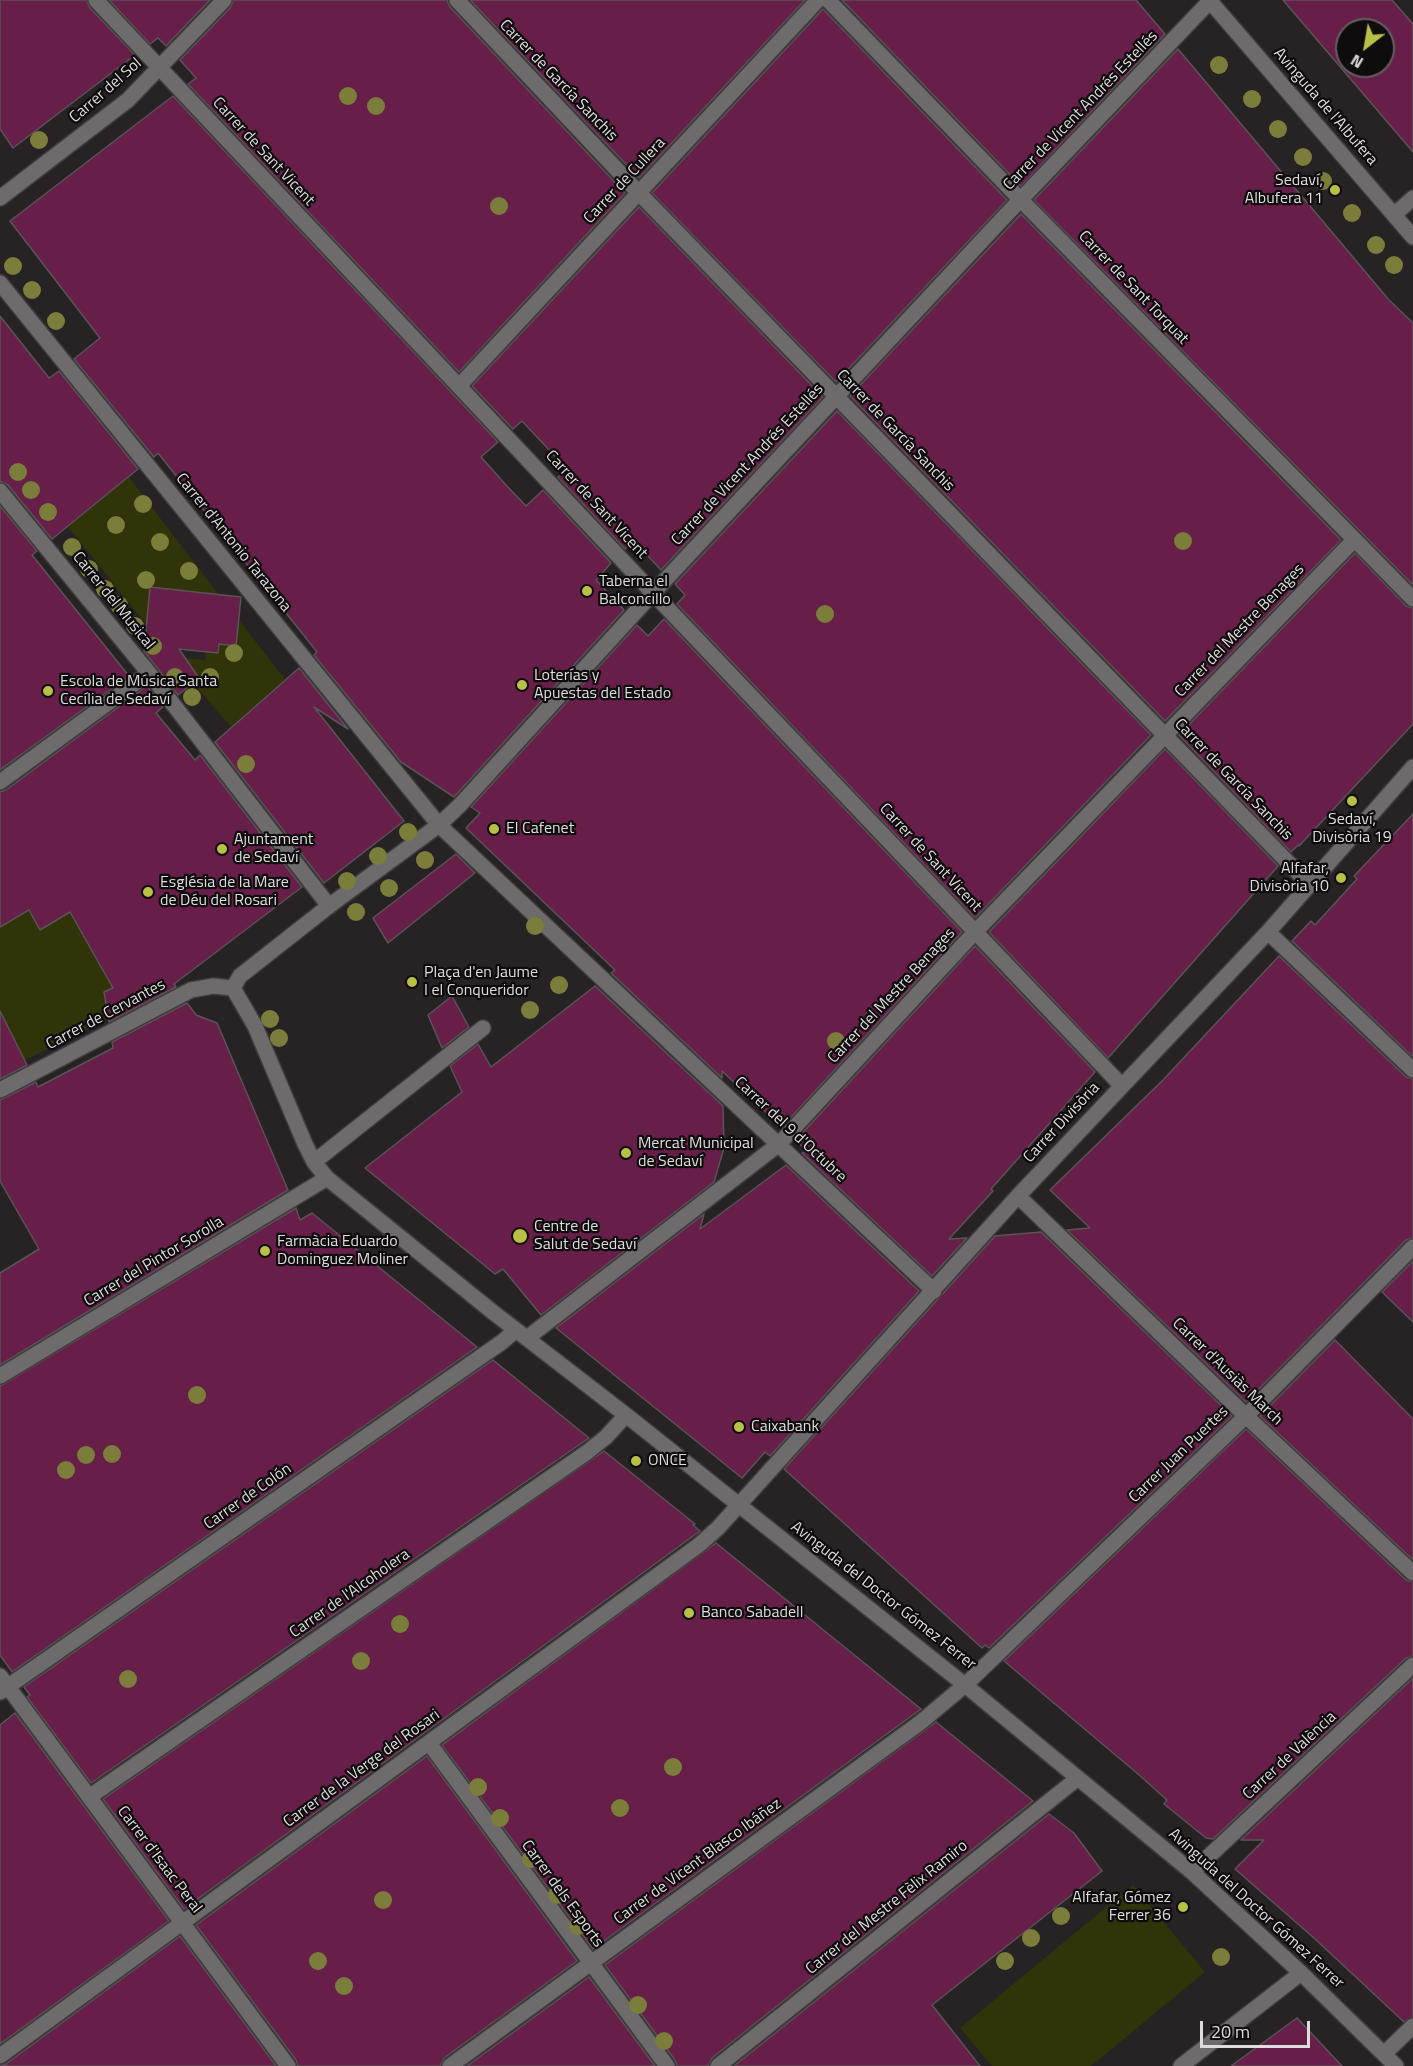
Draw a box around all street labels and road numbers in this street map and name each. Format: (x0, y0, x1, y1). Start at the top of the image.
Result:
street label: Carrer de García Sanchis (495, 16, 621, 146)
street label: Carrer de Vicent Andrés Estellés (1000, 27, 1162, 195)
street label: Avinguda de l'Albufera (1269, 44, 1381, 170)
street label: Carrer del Sol (66, 54, 146, 128)
street label: Carrer de Sant Vicent (208, 94, 318, 210)
street label: Carrer de Cullera (580, 134, 670, 228)
street label: Carrer de Sant Torquat (1074, 227, 1192, 349)
street label: Carrer de García Sanchis (832, 366, 958, 496)
street label: Carrer de Vicent Andrés Estellés (668, 380, 828, 550)
street label: Carrer de Sant Vicent (541, 447, 651, 563)
street label: Carrer d'Antonio Tarazona (171, 470, 295, 616)
street label: Carrer del Musical (68, 548, 158, 654)
street label: Carrer del Mestre Benages (1171, 560, 1309, 702)
street label: Carrer de García Sanchis (1170, 715, 1296, 845)
street label: Carrer de Sant Vicent (875, 800, 985, 916)
street label: Carrer del Mestre Benages (824, 924, 960, 1068)
street label: Carrer de Cervantes (43, 975, 169, 1055)
street label: Carrer del 9 d'Octubre (730, 1073, 850, 1187)
street label: Carrer Divisòria (1020, 1079, 1104, 1167)
street label: Carrer del Pintor Sorolla (81, 1213, 227, 1311)
street label: Carrer d'Ausiàs March (1168, 1314, 1286, 1430)
street label: Carrer Juan Puertes (1125, 1403, 1233, 1507)
street label: Carrer de Colón (200, 1460, 296, 1534)
street label: Avinguda del Doctor Gómez Ferrer (787, 1518, 979, 1674)
street label: Carrer de l'Alcoholera (286, 1545, 414, 1643)
street label: Carrer de la Verge del Rosari (280, 1706, 444, 1832)
street label: Carrer de València (1239, 1708, 1341, 1804)
street label: Carrer de Vicent Blasco Ibáñez (610, 1795, 786, 1929)
street label: Carrer d'Isaac Peral (112, 1803, 206, 1917)
street label: Avinguda del Doctor Gómez Ferrer (1164, 1825, 1348, 1993)
street label: Carrer dels Esports (517, 1837, 607, 1951)
street label: Carrer del Mestre Fèlix Ramiro (802, 1837, 972, 1979)

